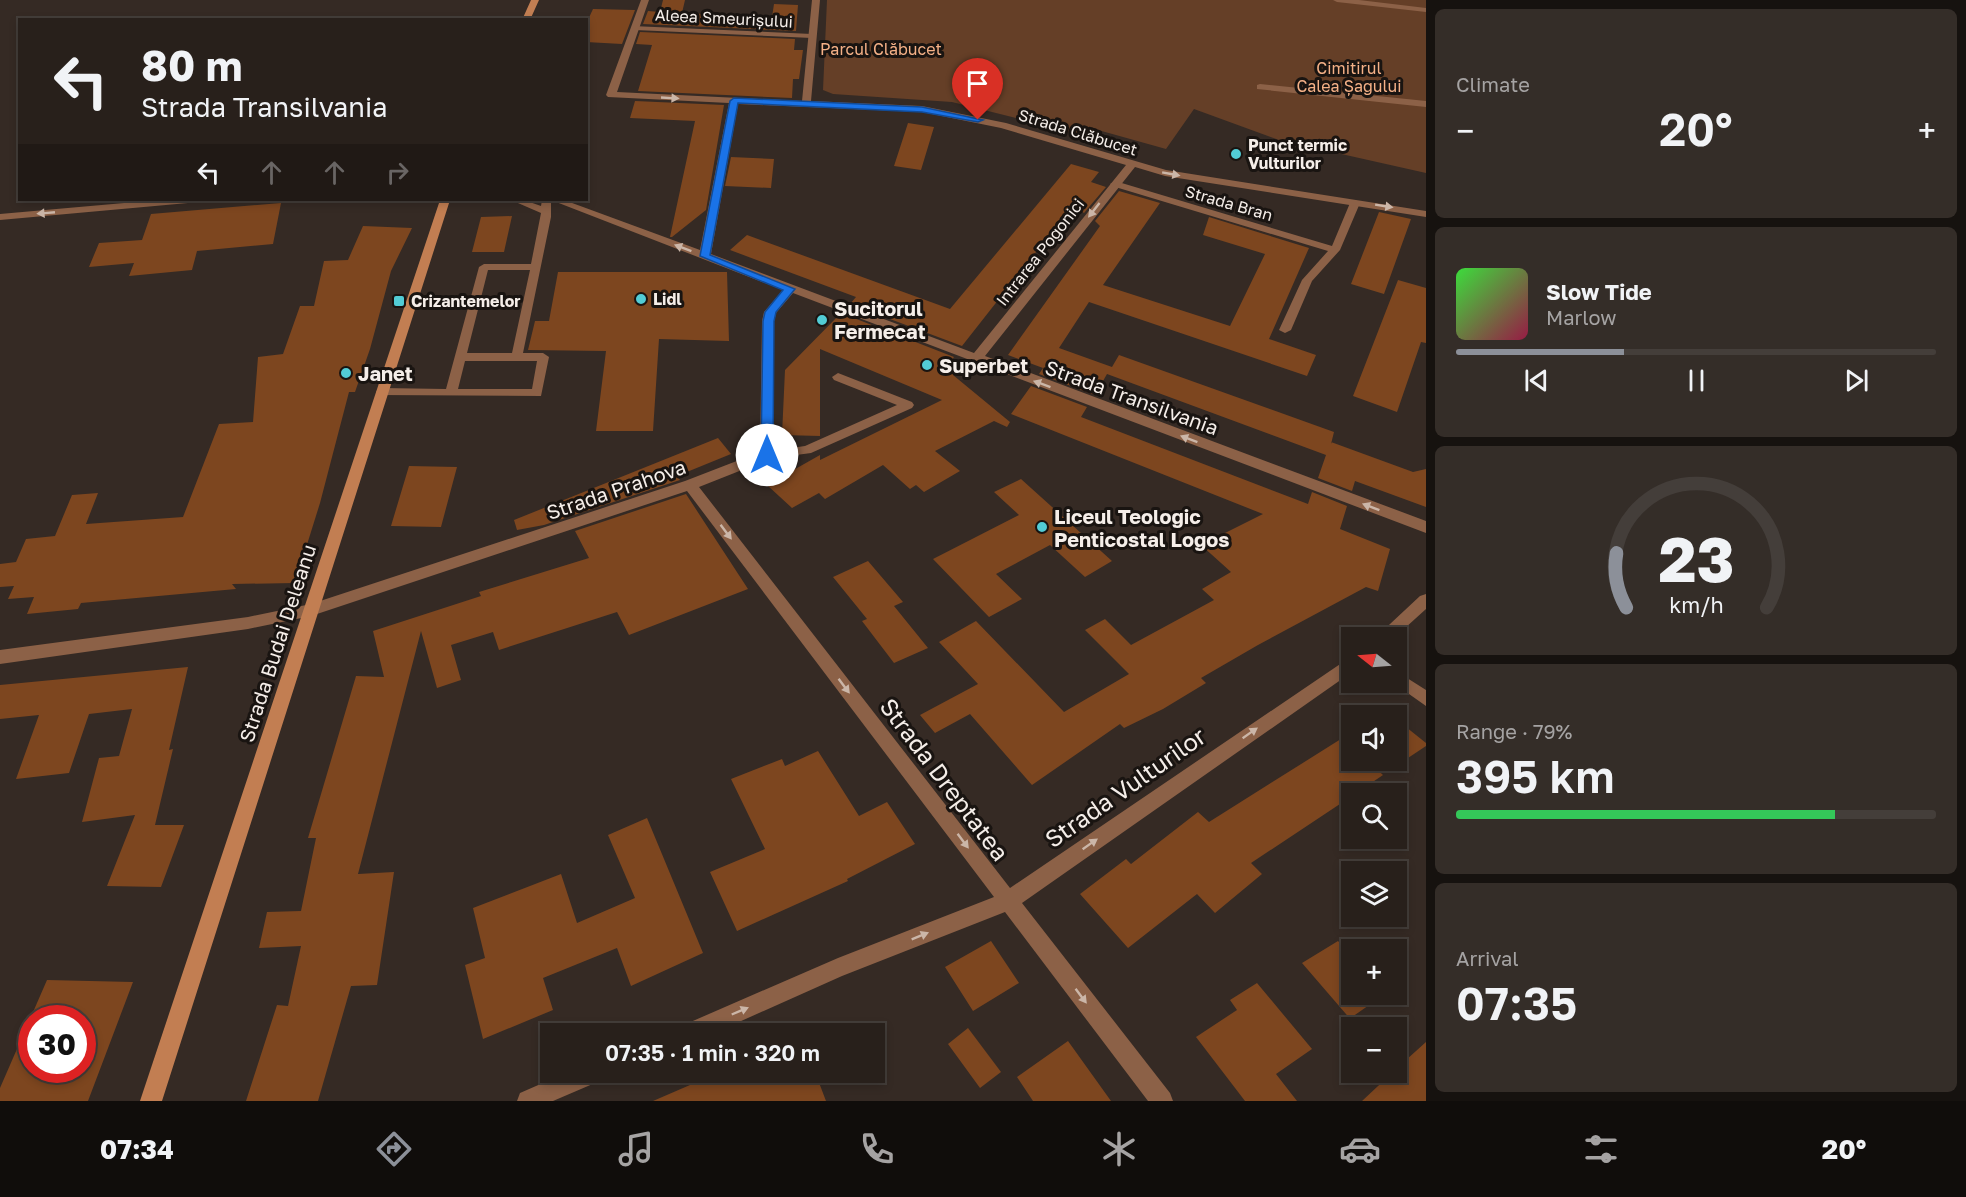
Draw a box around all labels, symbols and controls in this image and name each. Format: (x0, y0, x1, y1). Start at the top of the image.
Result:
street label: Aleea Smeurișului (655, 4, 793, 32)
park label: Parcul Clăbucet (820, 39, 942, 59)
text: 80 m (141, 40, 242, 90)
icon: left (42, 42, 120, 120)
pin (952, 58, 1003, 120)
park label: Cimitirul Calea Șagului (1296, 58, 1402, 96)
icon: arrive (961, 67, 994, 100)
text: Climate (1456, 72, 1530, 96)
text: Strada Transilvania (141, 91, 387, 123)
one-way arrow (660, 93, 679, 102)
text: 20° (1659, 102, 1733, 156)
street label: Strada Clăbucet (1016, 104, 1140, 160)
text: − (1456, 111, 1474, 150)
text: + (1918, 111, 1936, 150)
place label: Punct termic Vulturilor (1248, 135, 1347, 173)
marker: Punct termic Vulturilor (1229, 147, 1243, 161)
icon: left (192, 156, 225, 189)
icon: ahead (255, 156, 288, 189)
icon: ahead (318, 156, 351, 189)
icon: right (381, 156, 414, 189)
one-way arrow (1161, 169, 1180, 178)
street label: Strada Bran (1183, 181, 1275, 225)
street label: Intrarea Pogonici (992, 194, 1088, 310)
one-way arrow (1375, 202, 1394, 211)
one-way arrow (1089, 203, 1101, 218)
one-way arrow (36, 208, 55, 218)
one-way arrow (674, 242, 692, 252)
text: Slow Tide (1546, 278, 1652, 305)
place label: Lidl (653, 289, 682, 309)
place label: Crizantemelor (411, 291, 521, 311)
marker: Lidl (634, 292, 648, 306)
marker: Crizantemelor (392, 294, 406, 308)
place label: Sucitorul Fermecat (834, 296, 926, 343)
text: Marlow (1546, 305, 1617, 329)
marker: Sucitorul Fermecat (815, 313, 829, 327)
place label: Superbet (939, 353, 1028, 377)
street label: Strada Transilvania (1042, 355, 1222, 439)
marker: Superbet (920, 358, 934, 372)
place label: Janet (358, 361, 413, 385)
icon: previous (1520, 364, 1553, 397)
icon: pause (1680, 364, 1713, 397)
icon: next (1840, 364, 1873, 397)
marker: Janet (339, 366, 353, 380)
one-way arrow (1033, 379, 1051, 388)
position arrow (735, 423, 799, 487)
one-way arrow (1179, 433, 1197, 443)
street label: Strada Prahova (543, 454, 689, 524)
one-way arrow (1362, 502, 1380, 511)
place label: Liceul Teologic Penticostal Logos (1054, 504, 1229, 551)
marker: Liceul Teologic Penticostal Logos (1035, 520, 1049, 534)
text: 23 (1658, 521, 1734, 596)
one-way arrow (719, 524, 731, 539)
street label: Strada Budai Deleanu (234, 541, 320, 745)
text: km/h (1669, 592, 1723, 618)
north arrow (1341, 627, 1407, 693)
map controls (1341, 627, 1407, 1083)
one-way arrow (838, 679, 850, 694)
street label: Strada Dreptatea (874, 692, 1016, 866)
button: sound (1341, 705, 1407, 771)
text: Range · 79% (1456, 719, 1572, 743)
street label: Strada Vulturilor (1039, 721, 1211, 853)
one-way arrow (1242, 727, 1258, 739)
text: 395 km (1456, 749, 1615, 803)
button: search (1341, 783, 1407, 849)
one-way arrow (956, 834, 968, 849)
one-way arrow (1082, 838, 1098, 850)
button: layers (1341, 861, 1407, 927)
one-way arrow (911, 931, 929, 941)
button: + (1341, 939, 1407, 1005)
text: Arrival (1456, 946, 1519, 970)
text: 07:35 (1456, 976, 1577, 1030)
one-way arrow (1075, 989, 1087, 1004)
speed limit sign: 30 (18, 1005, 96, 1083)
one-way arrow (731, 1006, 748, 1015)
button: − (1341, 1017, 1407, 1083)
text: 07:35 · 1 min · 320 m (605, 1039, 820, 1066)
icon: directions (373, 1128, 415, 1170)
icon: music (615, 1128, 657, 1170)
icon: phone (856, 1128, 898, 1170)
icon: climate (1098, 1128, 1140, 1170)
icon: car (1339, 1128, 1381, 1170)
icon: filters (1580, 1128, 1622, 1170)
text: 07:34 (100, 1133, 174, 1165)
text: 20° (1822, 1133, 1866, 1165)

